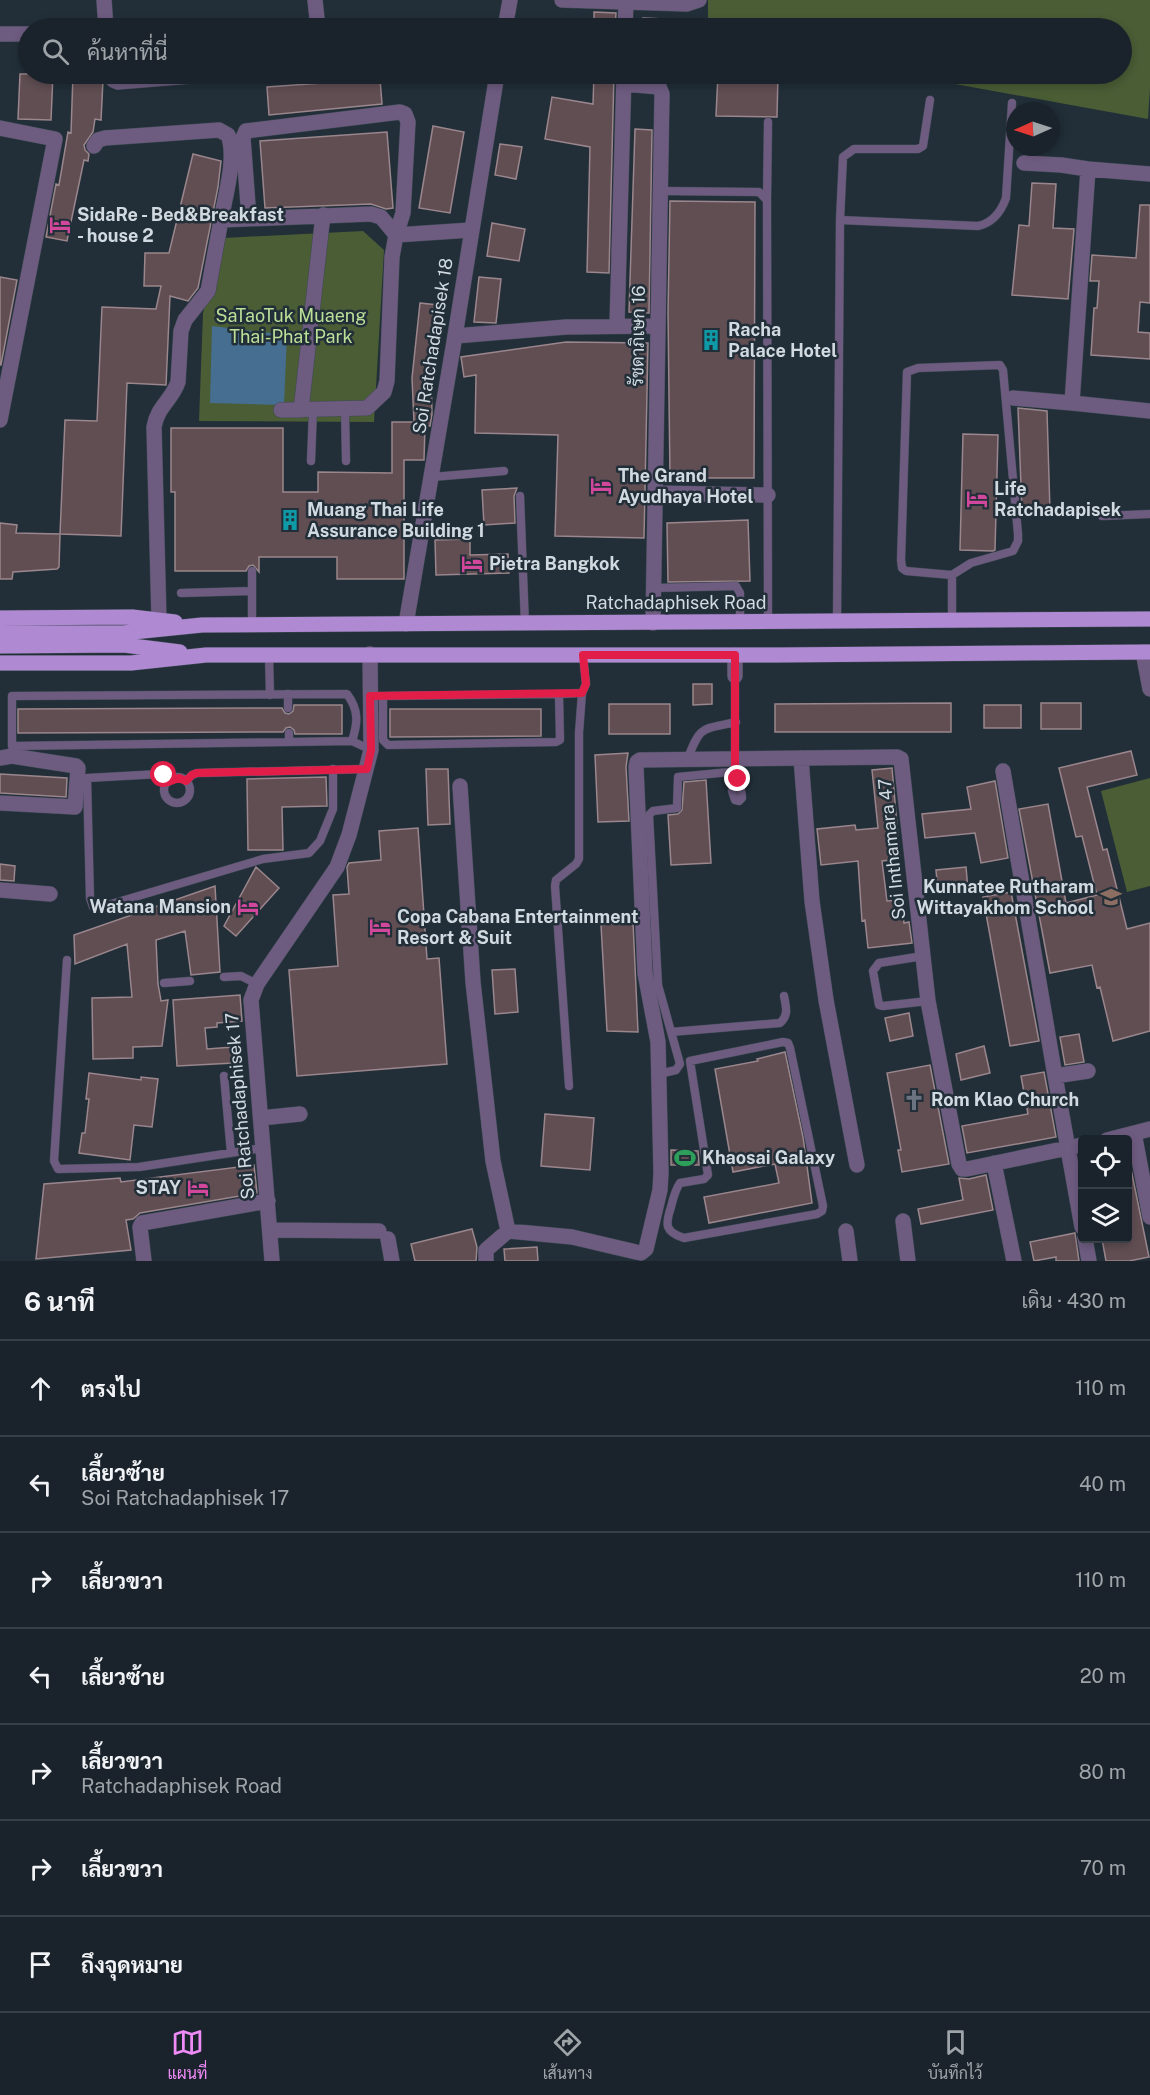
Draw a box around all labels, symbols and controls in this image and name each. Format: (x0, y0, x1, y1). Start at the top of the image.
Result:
search box (18, 18, 1132, 84)
icon: search (39, 35, 72, 68)
text: ค้นหาที่นี่ (87, 39, 167, 65)
north arrow (1006, 102, 1060, 156)
place label: SidaRe - Bed&Breakfast - house 2 (77, 204, 284, 246)
hotel icon: SidaRe - Bed&Breakfast - house 2 (48, 213, 72, 237)
street label: Soi Ratchadapisek 18 (408, 256, 457, 435)
street label: รัชดาภิเษก 16 (626, 285, 649, 387)
park label: SaTaoTuk Muaeng Thai-Phat Park (216, 305, 366, 347)
place label: Racha Palace Hotel (728, 319, 837, 361)
building icon: Racha Palace Hotel (699, 328, 723, 352)
place label: The Grand Ayudhaya Hotel (618, 465, 753, 507)
hotel icon: The Grand Ayudhaya Hotel (589, 474, 613, 498)
place label: Life Ratchadapisek (994, 478, 1122, 520)
hotel icon: Life Ratchadapisek (965, 487, 989, 511)
place label: Muang Thai Life Assurance Building 1 (307, 499, 485, 541)
building icon: Muang Thai Life Assurance Building 1 (278, 508, 302, 532)
hotel icon: Pietra Bangkok (460, 552, 484, 576)
place label: Pietra Bangkok (489, 553, 620, 574)
street label: Ratchadaphisek Road (586, 592, 766, 613)
route start (150, 761, 176, 787)
route end (724, 765, 750, 791)
street label: Soi Inthamara 47 (874, 777, 909, 921)
place label: Kunnatee Rutharam Wittayakhom School (916, 876, 1094, 918)
school or university icon: Kunnatee Rutharam Wittayakhom School (1099, 885, 1123, 909)
hotel icon: Watana Mansion (236, 895, 260, 919)
place label: Watana Mansion (90, 896, 231, 917)
place label: Copa Cabana Entertainment Resort & Suit (397, 906, 638, 948)
hotel icon: Copa Cabana Entertainment Resort & Suit (368, 915, 392, 939)
street label: Soi Ratchadaphisek 17 (221, 1012, 258, 1200)
church icon: Rom Klao Church (902, 1088, 926, 1112)
place label: Rom Klao Church (931, 1089, 1079, 1110)
map controls (1078, 1135, 1132, 1243)
button: locate (1078, 1135, 1132, 1189)
sports icon: Khaosai Galaxy (673, 1146, 697, 1170)
place label: Khaosai Galaxy (702, 1147, 835, 1168)
hotel icon: STAY (186, 1176, 210, 1200)
place label: STAY (136, 1177, 181, 1198)
button: layers (1078, 1189, 1132, 1243)
text: 6 นาที (24, 1286, 95, 1317)
text: เดิน · 430 m (1022, 1289, 1126, 1313)
icon: ahead (24, 1372, 57, 1405)
text: ตรงไป (81, 1376, 141, 1402)
text: 110 m (1075, 1376, 1126, 1400)
text: เลี้ยวซ้าย (81, 1460, 165, 1486)
icon: left (24, 1468, 57, 1501)
text: 40 m (1079, 1472, 1126, 1496)
text: Soi Ratchadaphisek 17 (81, 1486, 289, 1510)
icon: right (24, 1564, 57, 1597)
text: เลี้ยวขวา (81, 1568, 163, 1594)
text: 110 m (1075, 1568, 1126, 1592)
icon: left (24, 1660, 57, 1693)
text: เลี้ยวซ้าย (81, 1664, 165, 1690)
text: 20 m (1080, 1664, 1126, 1688)
text: เลี้ยวขวา (81, 1748, 163, 1774)
icon: right (24, 1756, 57, 1789)
text: 80 m (1079, 1760, 1126, 1784)
text: Ratchadaphisek Road (81, 1774, 282, 1798)
icon: right (24, 1852, 57, 1885)
text: เลี้ยวขวา (81, 1856, 163, 1882)
text: 70 m (1080, 1856, 1126, 1880)
icon: arrive (24, 1948, 57, 1981)
text: ถึงจุดหมาย (81, 1952, 183, 1978)
tab: แผนที่ (168, 2026, 207, 2083)
tab: เส้นทาง (543, 2026, 593, 2083)
tab: บันทึกไว้ (928, 2026, 982, 2083)

